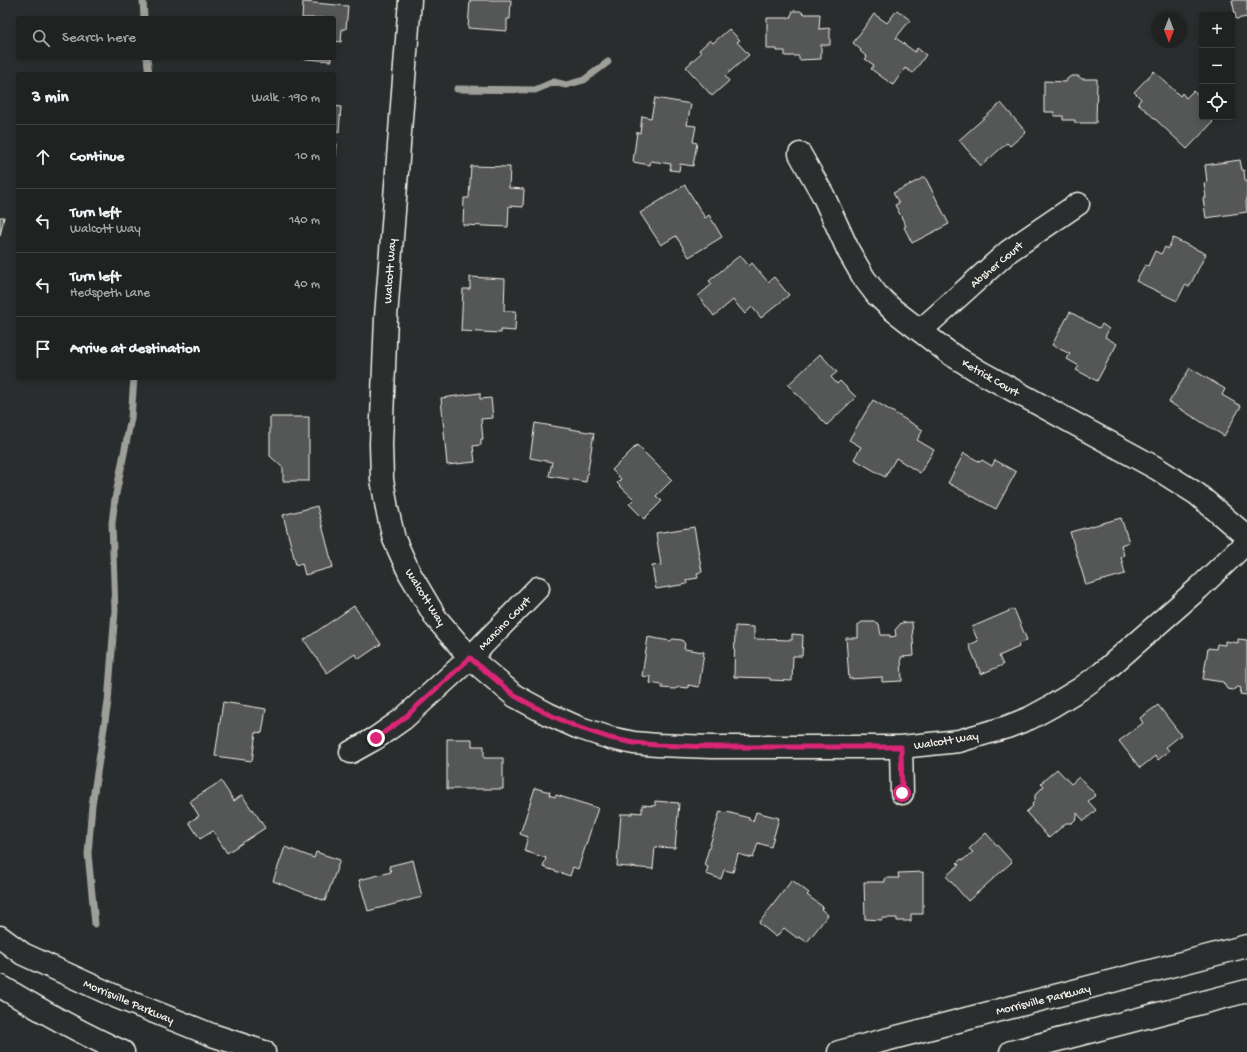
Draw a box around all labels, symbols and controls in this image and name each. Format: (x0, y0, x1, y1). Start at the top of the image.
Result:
north arrow (1151, 12, 1187, 48)
map controls (1199, 12, 1235, 120)
button: + (1199, 12, 1235, 48)
search box (16, 16, 336, 60)
icon: search (30, 27, 52, 49)
text: Search here (62, 29, 136, 47)
button: − (1199, 48, 1235, 84)
button: locate (1199, 84, 1235, 120)
text: 3 min (32, 88, 69, 108)
text: Walk · 190 m (251, 91, 320, 106)
icon: ahead (32, 146, 54, 168)
text: Continue (70, 148, 124, 166)
text: 10 m (295, 149, 320, 164)
text: Turn left (70, 204, 121, 222)
icon: left (32, 210, 54, 232)
text: 140 m (289, 213, 320, 228)
text: Walcott Way (70, 222, 141, 237)
street label: Walcott Way (382, 238, 400, 304)
street label: Absher Court (968, 239, 1028, 292)
text: Turn left (70, 268, 121, 286)
icon: left (32, 274, 54, 296)
text: 40 m (294, 277, 320, 292)
text: Hedspeth Lane (70, 286, 150, 301)
icon: arrive (32, 338, 54, 360)
text: Arrive at destination (70, 340, 200, 358)
street label: Ketrick Court (959, 357, 1022, 401)
street label: Walcott Way (401, 567, 448, 629)
street label: Mancino Court (476, 594, 535, 654)
route end (367, 729, 385, 747)
street label: Walcott Way (913, 730, 980, 754)
route start (893, 784, 911, 802)
street label: Morrisville Parkway (81, 977, 176, 1028)
street label: Morrisville Parkway (995, 982, 1092, 1019)

